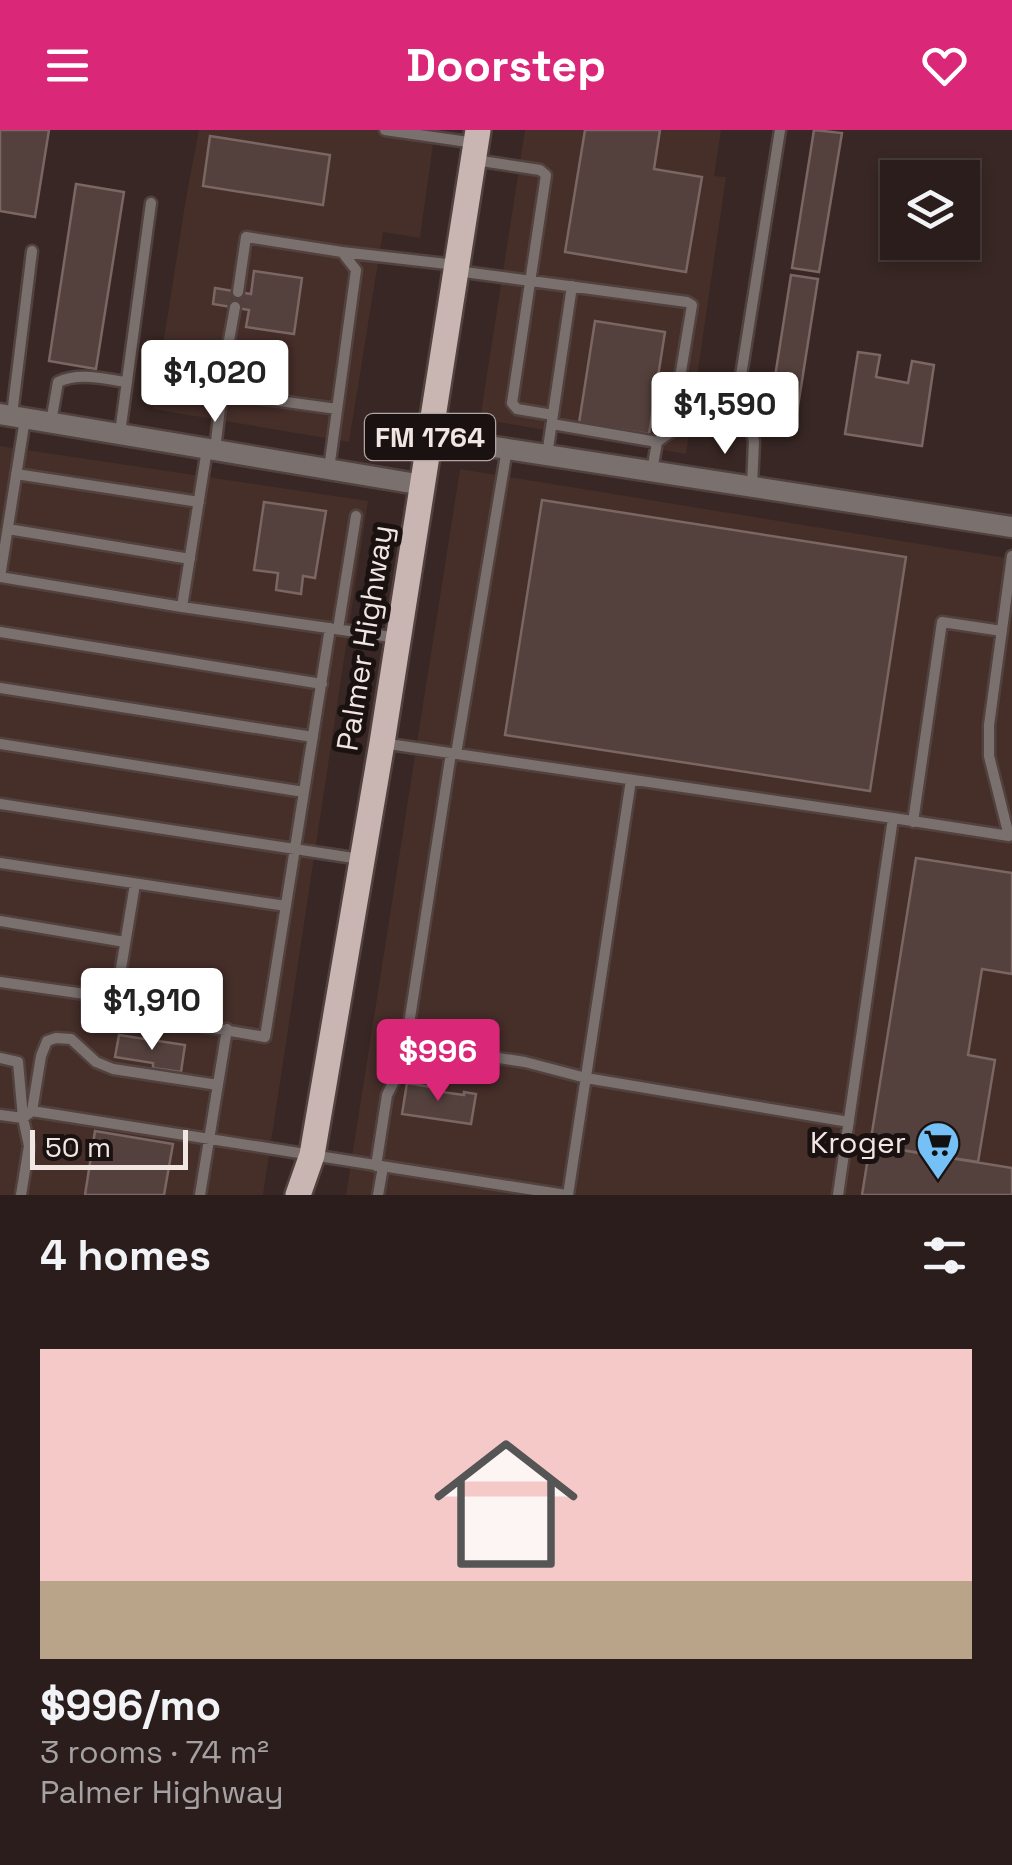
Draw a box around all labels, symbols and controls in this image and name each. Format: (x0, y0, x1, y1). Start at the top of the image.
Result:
text: Doorstep (406, 37, 606, 94)
icon: menu (40, 38, 95, 93)
icon: heart (917, 38, 972, 93)
map controls (880, 160, 980, 260)
button: layers (880, 160, 980, 260)
pin: $1,020 (134, 340, 296, 425)
text: $1,020 (163, 352, 267, 392)
pin: $1,590 (644, 372, 806, 457)
text: $1,590 (674, 384, 776, 424)
road number: FM 1764 (365, 414, 495, 460)
street label: Palmer Highway (327, 522, 402, 754)
pin: $1,910 (71, 968, 233, 1053)
text: $1,910 (103, 980, 201, 1020)
pin: $996 (379, 1019, 497, 1104)
text: $996 (399, 1031, 477, 1071)
supermarket icon: Kroger (915, 1120, 961, 1181)
place label: Kroger (810, 1123, 906, 1162)
scale bar (30, 1125, 188, 1170)
text: 50 m (45, 1129, 111, 1165)
icon: filters (917, 1228, 972, 1283)
text: 4 homes (40, 1229, 211, 1282)
icon: home (416, 1414, 596, 1594)
text: $996/mo (40, 1679, 221, 1732)
text: 3 rooms · 74 m² (40, 1732, 269, 1772)
text: Palmer Highway (40, 1772, 284, 1812)

